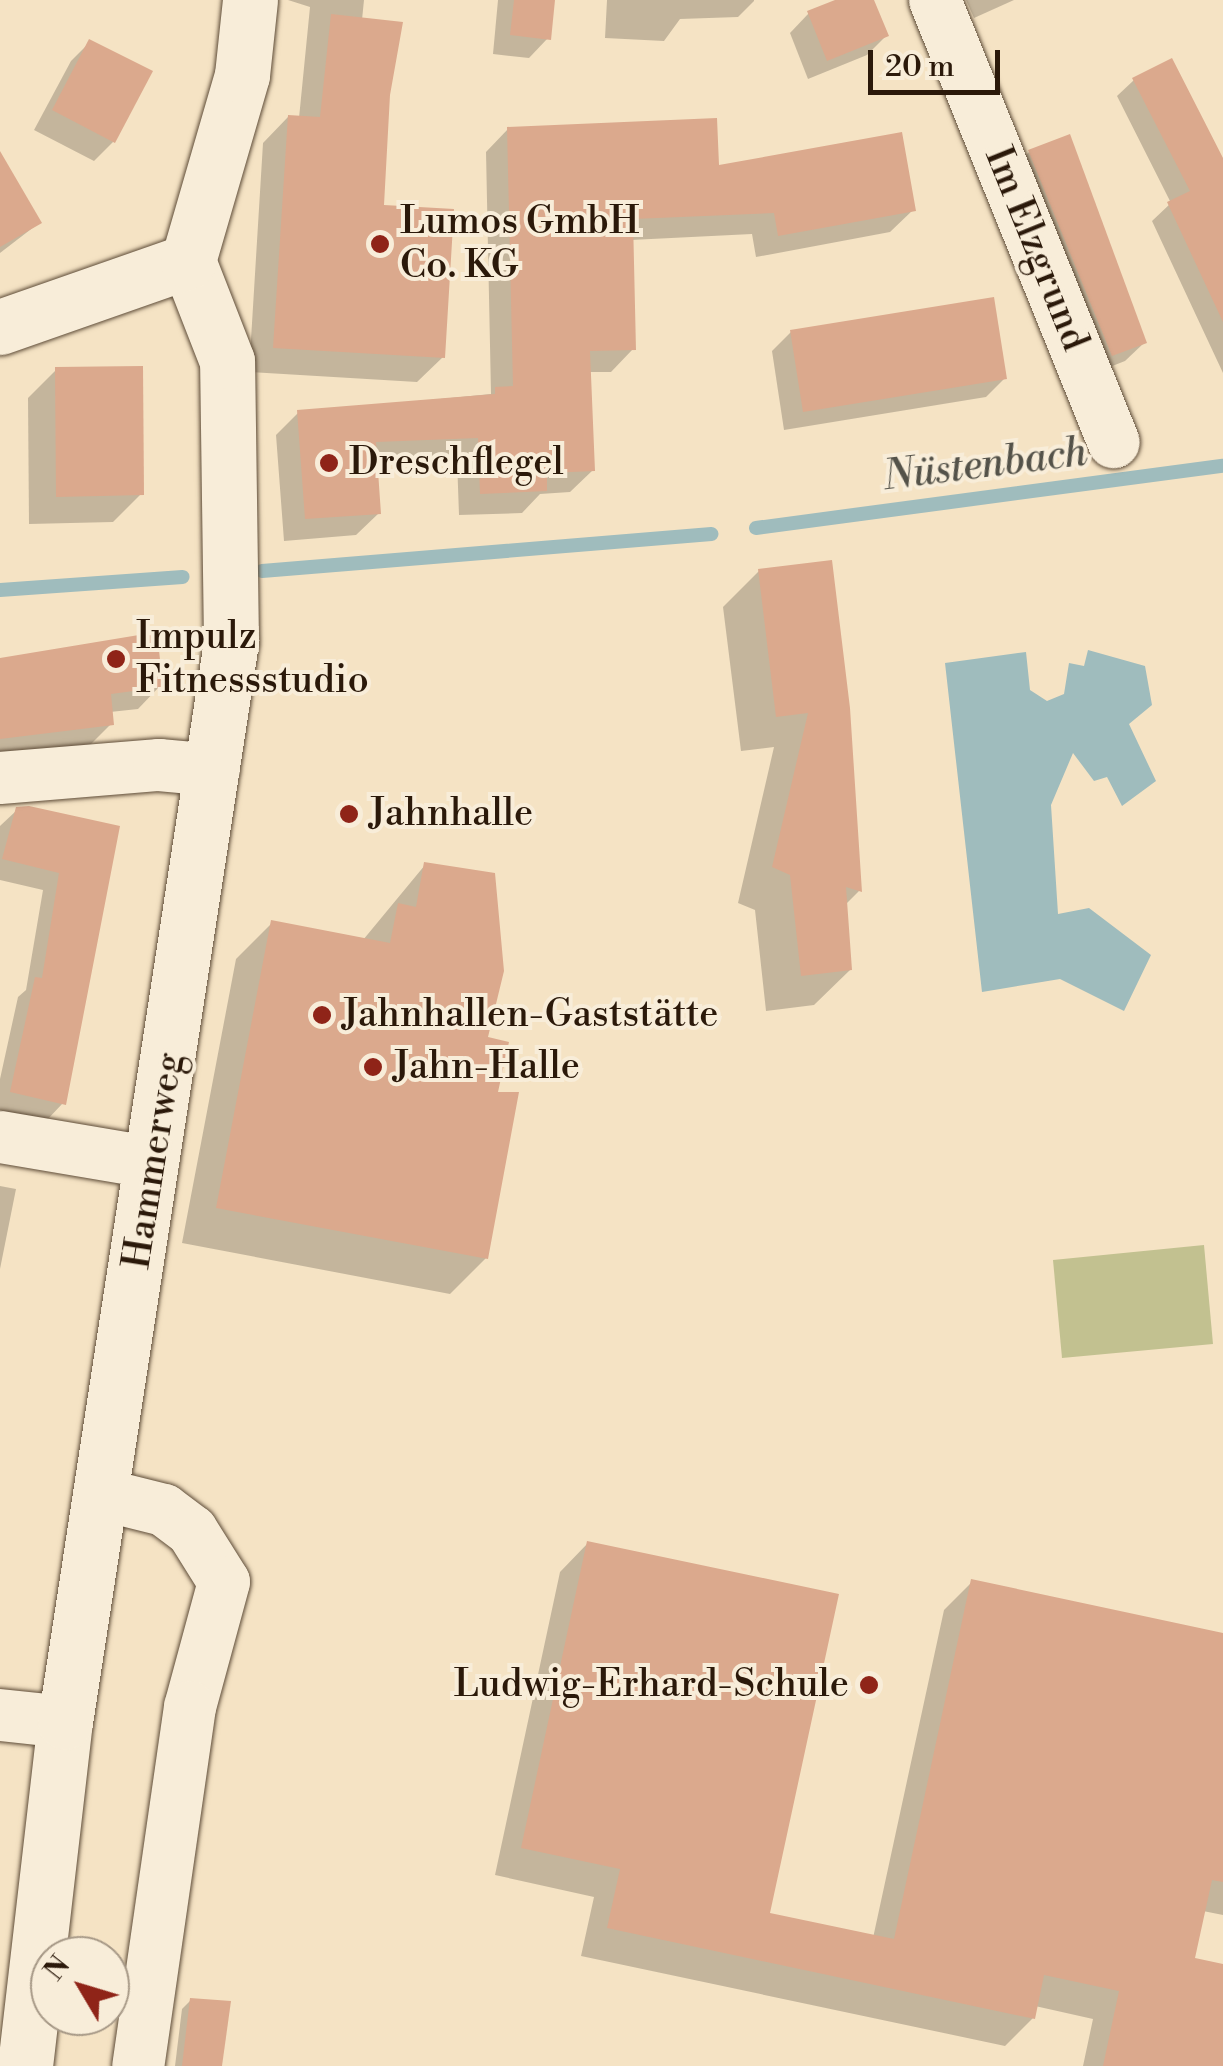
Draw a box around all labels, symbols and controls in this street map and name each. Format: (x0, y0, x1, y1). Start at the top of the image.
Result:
scale bar (873, 30, 1006, 92)
text: 20 m (885, 48, 954, 86)
street label: Im Elzgrund (975, 141, 1097, 357)
place label: Lumos GmbH Co. KG (400, 199, 639, 288)
marker: Lumos GmbH Co. KG (369, 233, 391, 255)
water label: Nüstenbach (880, 429, 1090, 501)
place label: Dreschflegel (349, 440, 564, 486)
marker: Dreschflegel (318, 452, 340, 474)
place label: Impulz Fitnessstudio (136, 614, 369, 704)
marker: Impulz Fitnessstudio (105, 648, 127, 670)
place label: Jahnhalle (369, 791, 533, 837)
marker: Jahnhalle (338, 803, 360, 825)
place label: Jahnhallen-Gaststätte (342, 992, 718, 1038)
marker: Jahnhallen-Gaststätte (311, 1004, 333, 1026)
place label: Jahn-Halle (393, 1044, 580, 1090)
street label: Hammerweg (114, 1050, 194, 1272)
marker: Jahn-Halle (362, 1056, 384, 1078)
place label: Ludwig-Erhard-Schule (454, 1662, 849, 1708)
marker: Ludwig-Erhard-Schule (858, 1674, 880, 1696)
north arrow (30, 1936, 130, 2036)
text: N (37, 1949, 78, 1988)

